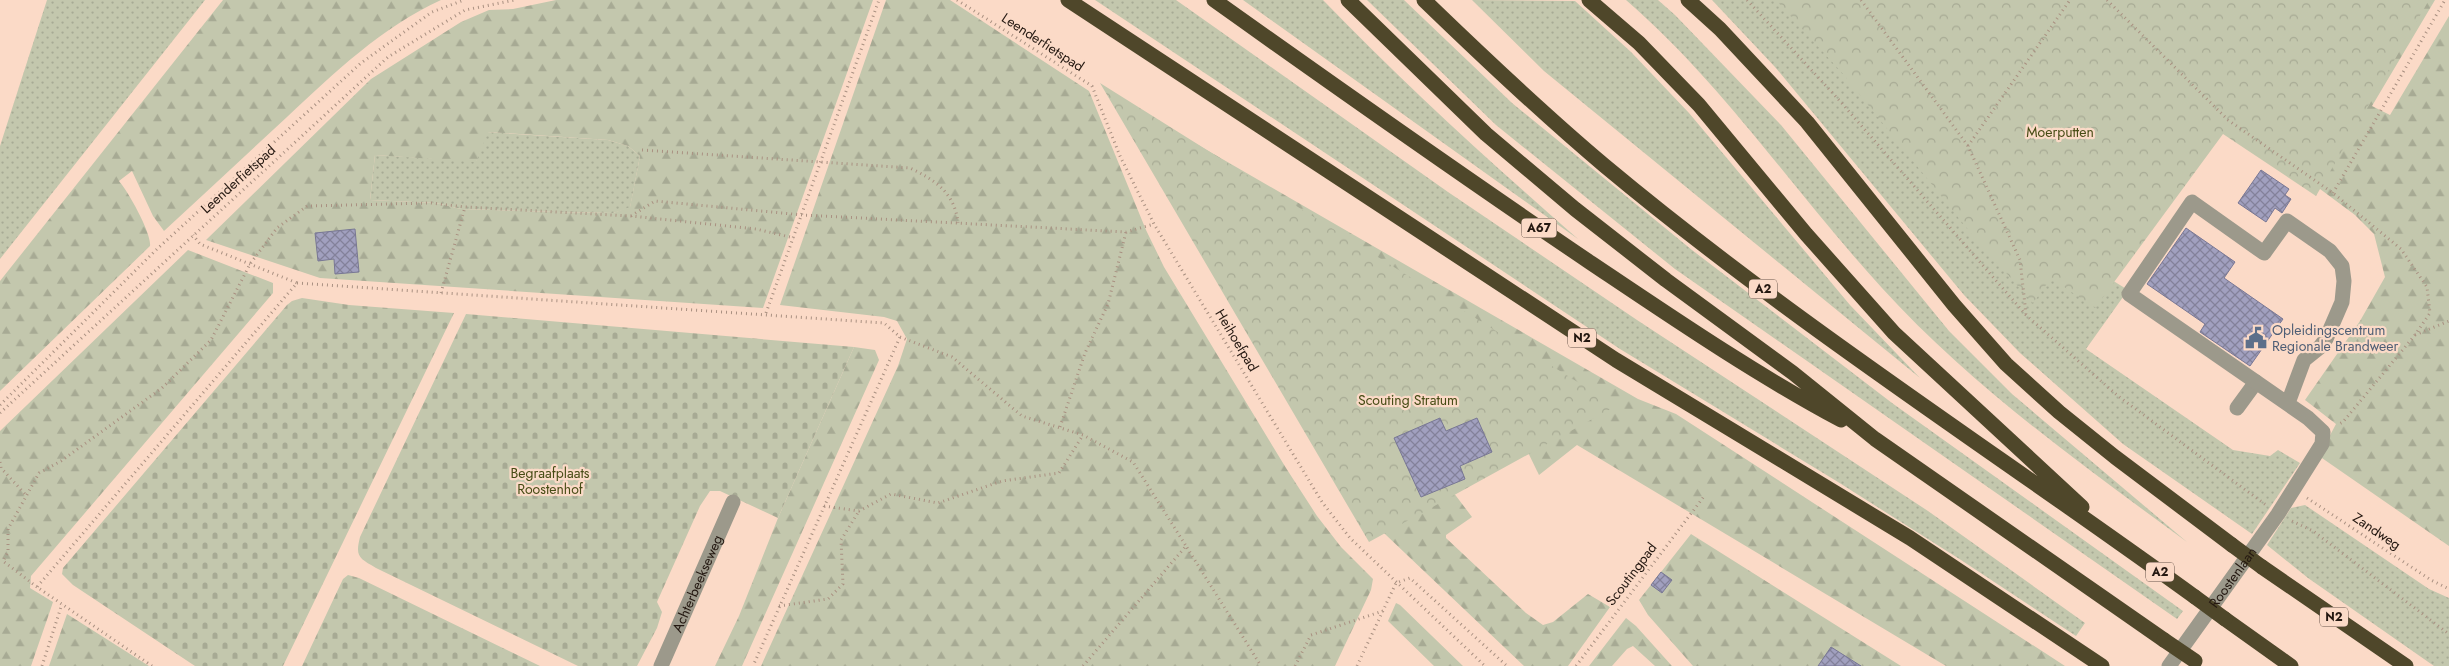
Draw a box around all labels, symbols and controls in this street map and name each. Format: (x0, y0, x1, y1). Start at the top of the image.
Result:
street label: Leenderfietspad (998, 8, 1088, 76)
park label: Moerputten (2026, 122, 2094, 142)
street label: Leenderfietspad (196, 140, 280, 218)
road number: A67 (1522, 218, 1556, 238)
road number: A2 (1749, 280, 1777, 298)
street label: Heihoefpad (1210, 305, 1264, 375)
place label: Opleidingscentrum Regionale Brandweer (2272, 320, 2398, 356)
public building icon: Opleidingscentrum Regionale Brandweer (2243, 325, 2269, 351)
road number: N2 (1568, 328, 1596, 348)
park label: Scouting Stratum (1358, 390, 1458, 410)
park label: Begraafplaats Roostenhof (511, 463, 590, 499)
street label: Zandweg (2349, 508, 2405, 554)
street label: Achterbeekseweg (667, 532, 727, 635)
street label: Scoutingpad (1601, 538, 1661, 610)
street label: Roostenlaan (2204, 543, 2261, 612)
road number: A2 (2146, 562, 2174, 582)
road number: N2 (2320, 608, 2348, 626)

